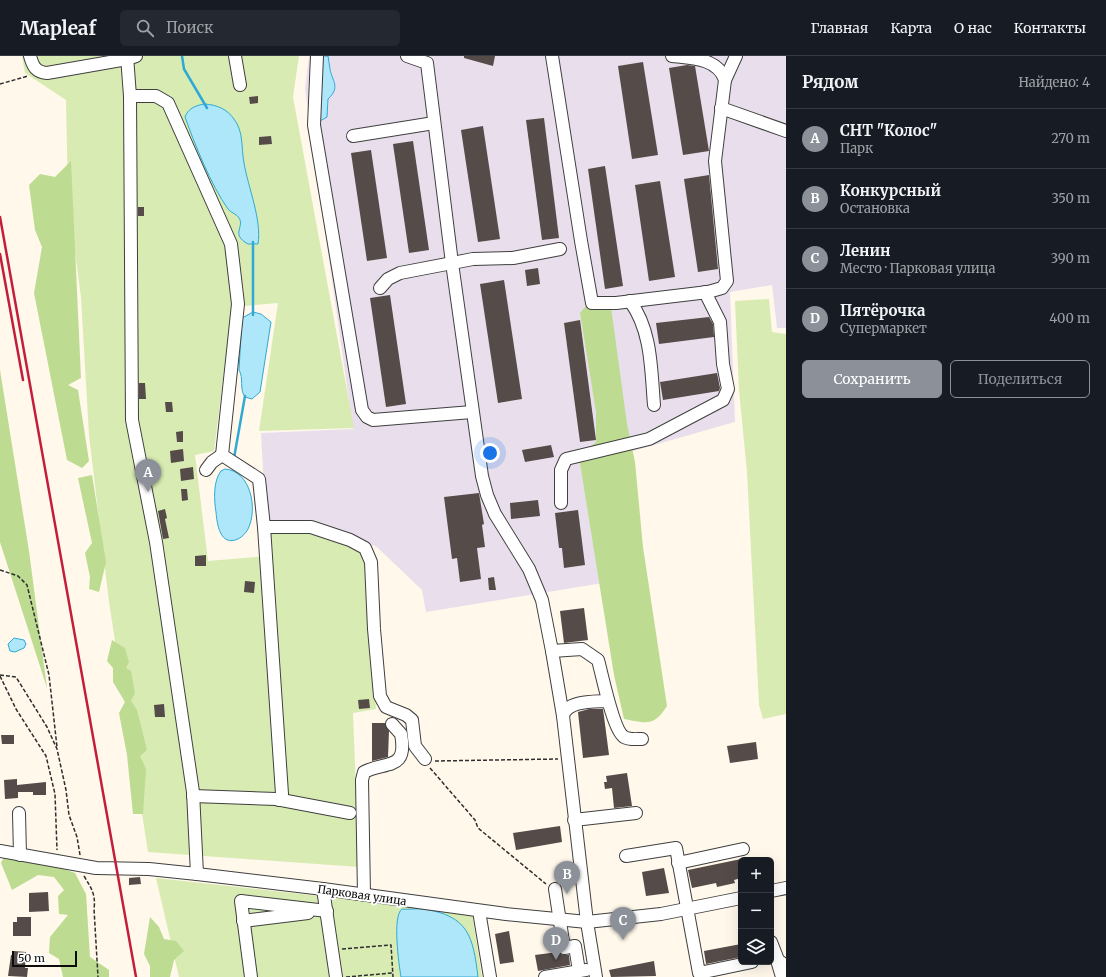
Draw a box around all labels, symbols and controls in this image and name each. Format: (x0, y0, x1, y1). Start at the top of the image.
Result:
search box (120, 10, 400, 46)
text: Mapleaf (20, 16, 96, 40)
icon: search (134, 17, 156, 39)
text: Поиск (166, 18, 213, 37)
text: Главная (810, 19, 868, 37)
text: Карта (890, 19, 932, 37)
text: О нас (954, 19, 992, 37)
text: Контакты (1014, 19, 1086, 37)
text: Рядом (802, 71, 858, 93)
text: Найдено: 4 (1018, 74, 1090, 91)
text: СНТ "Колос" (840, 121, 937, 140)
text: A (810, 130, 820, 147)
text: 270 m (1051, 130, 1090, 147)
text: Парк (840, 140, 873, 157)
text: Конкурсный (840, 181, 941, 200)
text: B (810, 190, 820, 207)
text: 350 m (1052, 190, 1090, 207)
text: Остановка (840, 200, 910, 217)
text: Ленин (840, 241, 891, 260)
text: C (811, 250, 819, 267)
text: 390 m (1051, 250, 1090, 267)
text: Место · Парковая улица (840, 260, 996, 277)
text: Пятёрочка (840, 301, 925, 320)
text: D (810, 310, 820, 327)
text: 400 m (1049, 310, 1090, 327)
text: Супермаркет (840, 320, 927, 337)
button: Сохранить (802, 360, 942, 398)
button: Поделиться (950, 360, 1090, 398)
your location (480, 443, 500, 463)
pin: A (135, 459, 161, 492)
map controls (738, 857, 774, 965)
button: + (738, 857, 774, 893)
pin: B (554, 861, 580, 894)
street label: Парковая улица (317, 882, 408, 908)
button: − (738, 893, 774, 929)
pin: C (610, 907, 636, 940)
pin: D (543, 927, 569, 960)
button: layers (738, 929, 774, 965)
scale bar (12, 949, 77, 968)
text: 50 m (18, 951, 45, 965)

